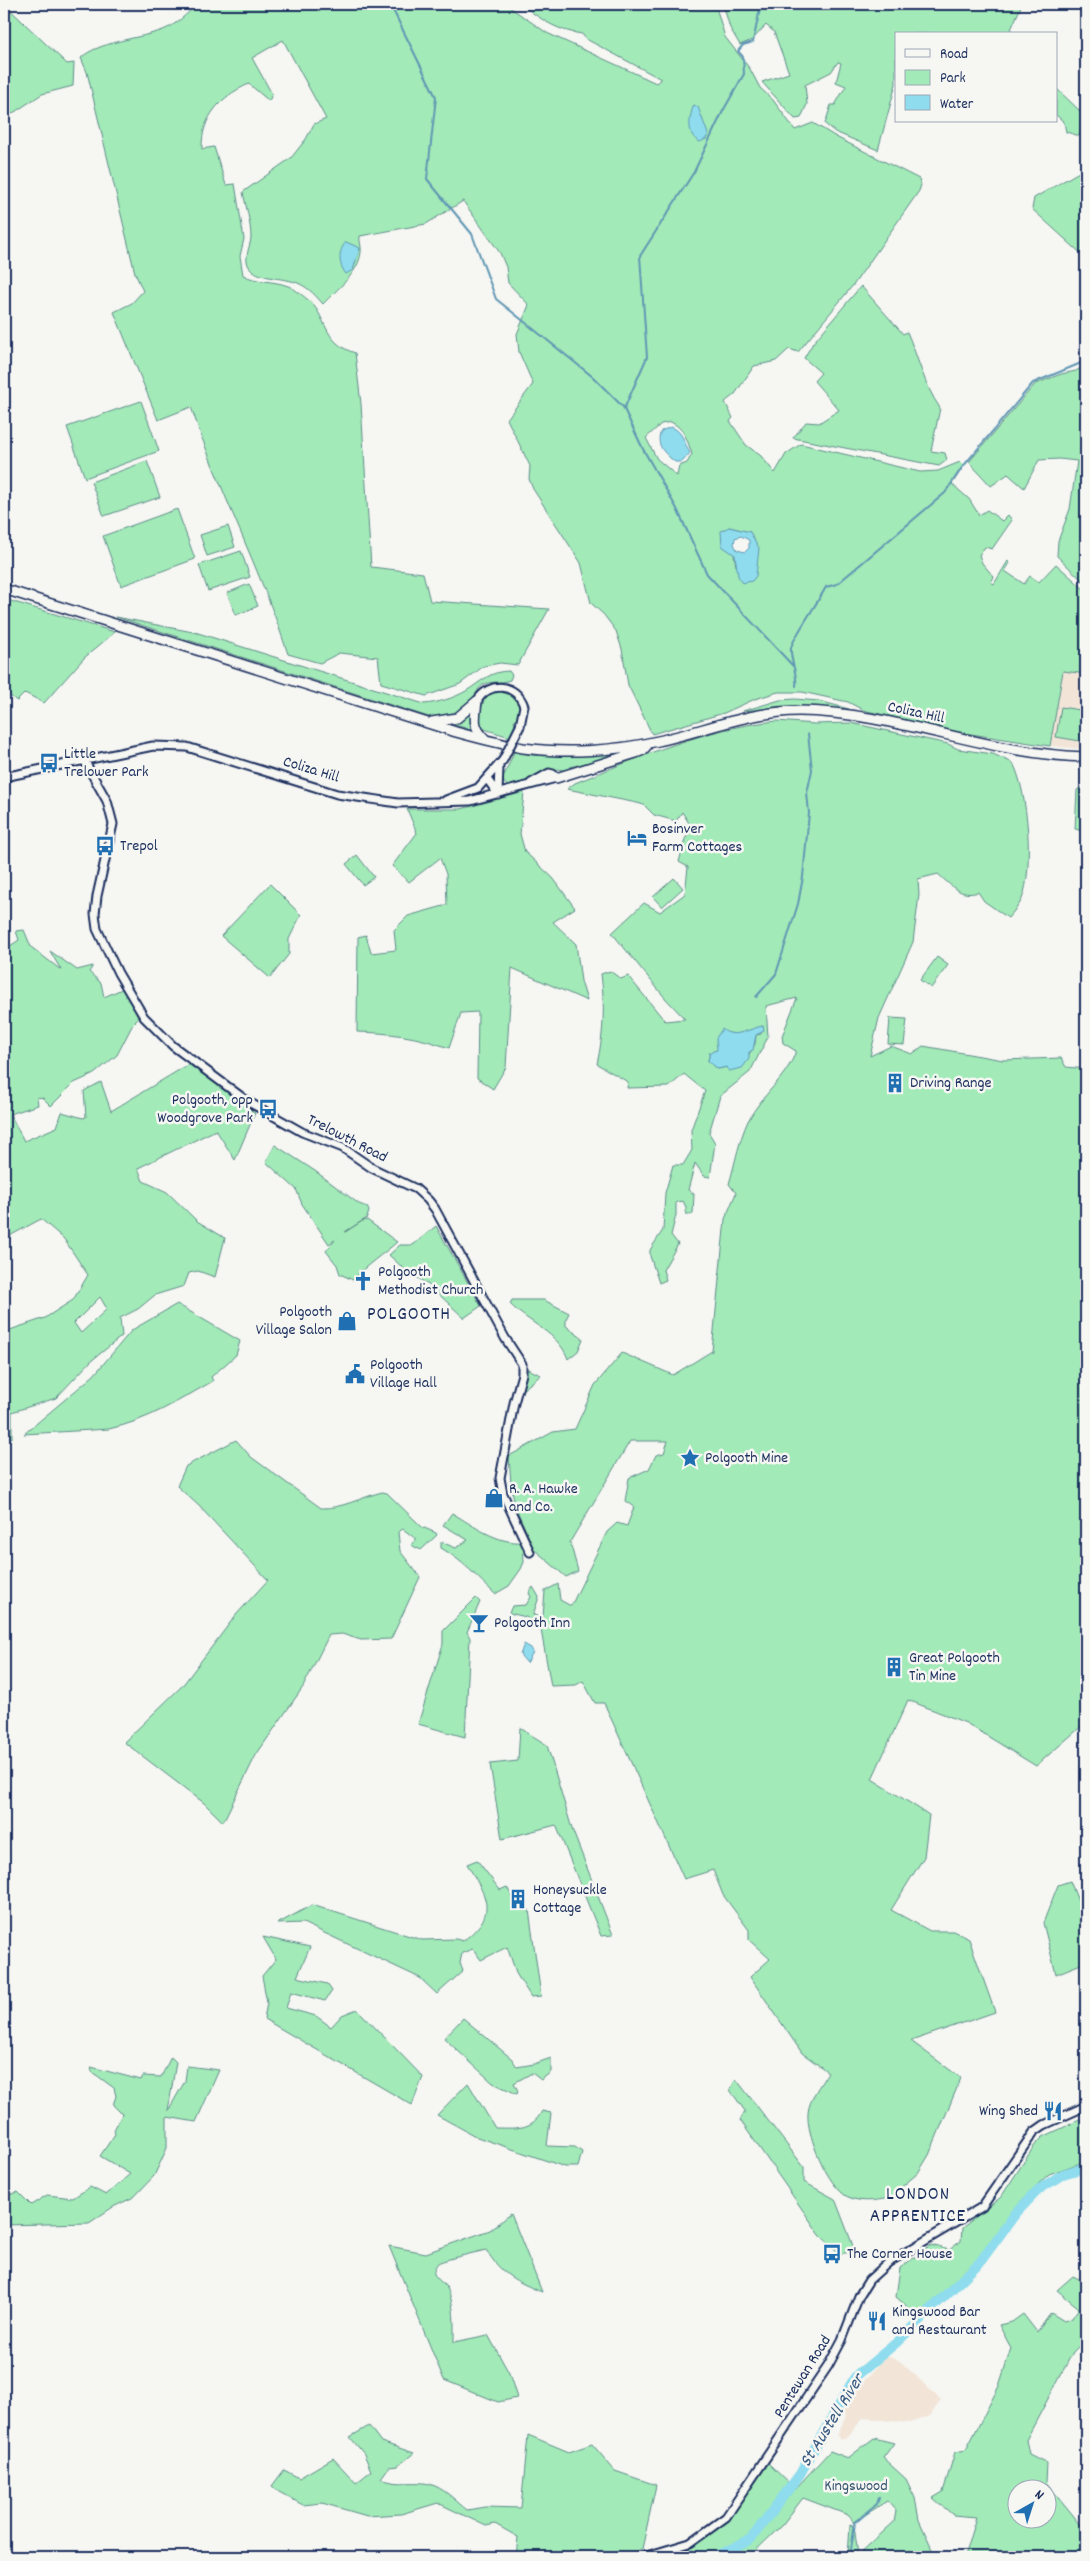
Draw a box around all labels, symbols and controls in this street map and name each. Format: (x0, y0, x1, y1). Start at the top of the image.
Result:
legend (895, 32, 1058, 122)
text: Road (940, 44, 968, 66)
text: Park (940, 68, 966, 90)
text: Water (940, 94, 974, 116)
street label: Coliza Hill (885, 696, 947, 730)
place label: Little Trelower Park (64, 743, 149, 784)
street label: Coliza Hill (280, 751, 342, 789)
bus stop icon: Little Trelower Park (38, 752, 60, 774)
place label: Bosinver Farm Cottages (652, 818, 743, 859)
hotel icon: Bosinver Farm Cottages (626, 827, 648, 849)
bus stop icon: Trepol (94, 835, 116, 857)
place label: Trepol (120, 835, 158, 858)
building icon: Driving Range (884, 1072, 906, 1094)
place label: Driving Range (910, 1072, 992, 1095)
place label: Polgooth, opp Woodgrove Park (157, 1089, 253, 1130)
bus stop icon: Polgooth, opp Woodgrove Park (257, 1098, 279, 1120)
street label: Trelowth Road (303, 1109, 391, 1169)
place label: Polgooth Methodist Church (378, 1261, 483, 1302)
church icon: Polgooth Methodist Church (352, 1270, 374, 1292)
place label: Polgooth Village Salon (256, 1301, 332, 1342)
district label: POLGOOTH (367, 1302, 451, 1329)
shop icon: Polgooth Village Salon (336, 1310, 358, 1332)
place label: Polgooth Village Hall (370, 1354, 437, 1395)
public building icon: Polgooth Village Hall (344, 1363, 366, 1385)
place icon: Polgooth Mine (679, 1447, 701, 1469)
place label: Polgooth Mine (705, 1447, 788, 1470)
place label: R. A. Hawke and Co. (509, 1478, 578, 1519)
shop icon: R. A. Hawke and Co. (483, 1487, 505, 1509)
bar icon: Polgooth Inn (468, 1612, 490, 1634)
place label: Polgooth Inn (494, 1612, 570, 1635)
place label: Great Polgooth Tin Mine (909, 1647, 1000, 1688)
building icon: Great Polgooth Tin Mine (883, 1656, 905, 1678)
place label: Honeysuckle Cottage (533, 1879, 607, 1920)
building icon: Honeysuckle Cottage (507, 1888, 529, 1910)
place label: Wing Shed (979, 2100, 1038, 2123)
restaurant icon: Wing Shed (1042, 2100, 1064, 2122)
district label: LONDON APPRENTICE (870, 2182, 966, 2231)
bus stop icon: The Corner House (821, 2243, 843, 2265)
place label: The Corner House (847, 2243, 952, 2266)
place label: Kingswood Bar and Restaurant (892, 2301, 987, 2342)
restaurant icon: Kingswood Bar and Restaurant (866, 2310, 888, 2332)
street label: Pentewan Road (768, 2331, 838, 2423)
water label: St Austell River (794, 2368, 873, 2472)
park label: Kingswood (824, 2475, 888, 2498)
north arrow (1008, 2478, 1058, 2528)
text: N (1030, 2486, 1048, 2505)

